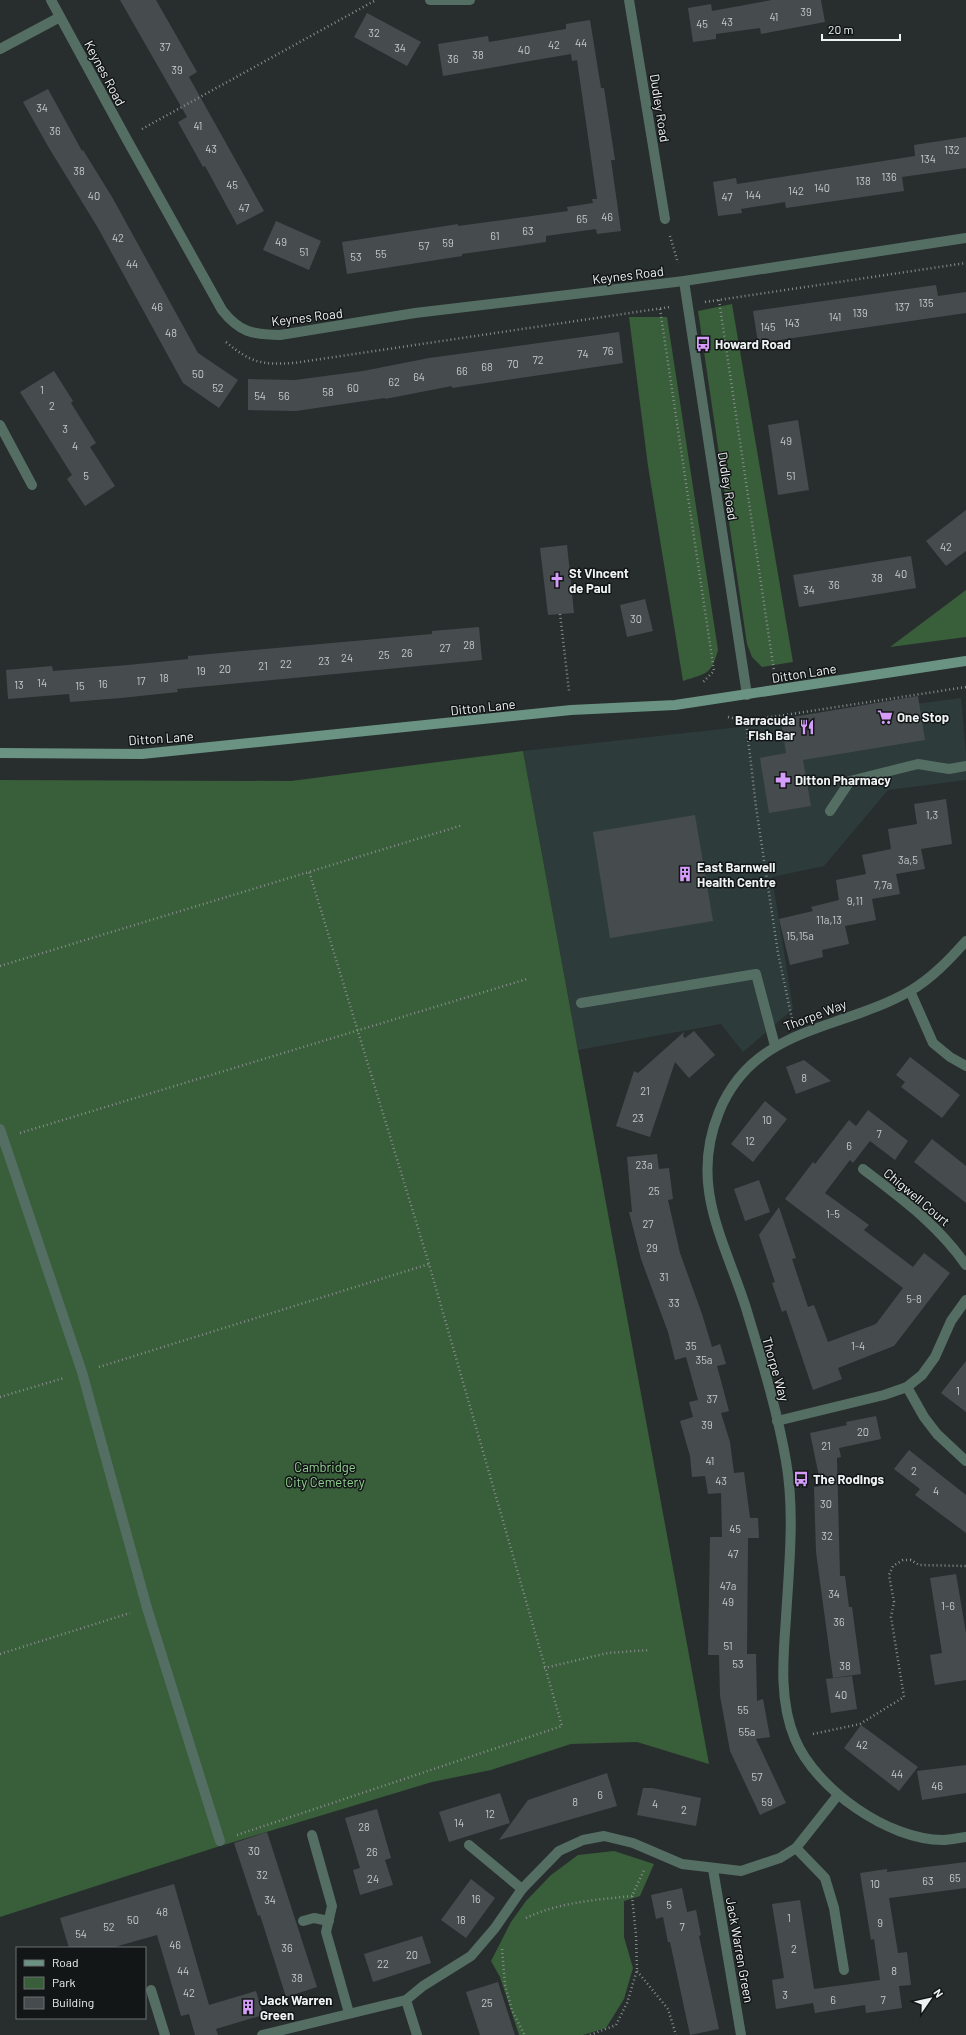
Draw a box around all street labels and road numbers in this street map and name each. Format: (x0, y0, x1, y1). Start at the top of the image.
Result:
street label: Keynes Road (81, 38, 129, 108)
street label: Dudley Road (647, 73, 673, 143)
street label: Keynes Road (591, 263, 665, 287)
street label: Keynes Road (270, 305, 344, 329)
street label: Dudley Road (715, 451, 741, 521)
street label: Ditton Lane (771, 660, 838, 686)
street label: Ditton Lane (450, 696, 516, 718)
street label: Ditton Lane (128, 728, 194, 748)
street label: Thorpe Way (781, 996, 849, 1034)
street label: Chigwell Court (881, 1165, 953, 1229)
street label: Thorpe Way (759, 1335, 793, 1403)
street label: Jack Warren Green (723, 1896, 757, 2004)

